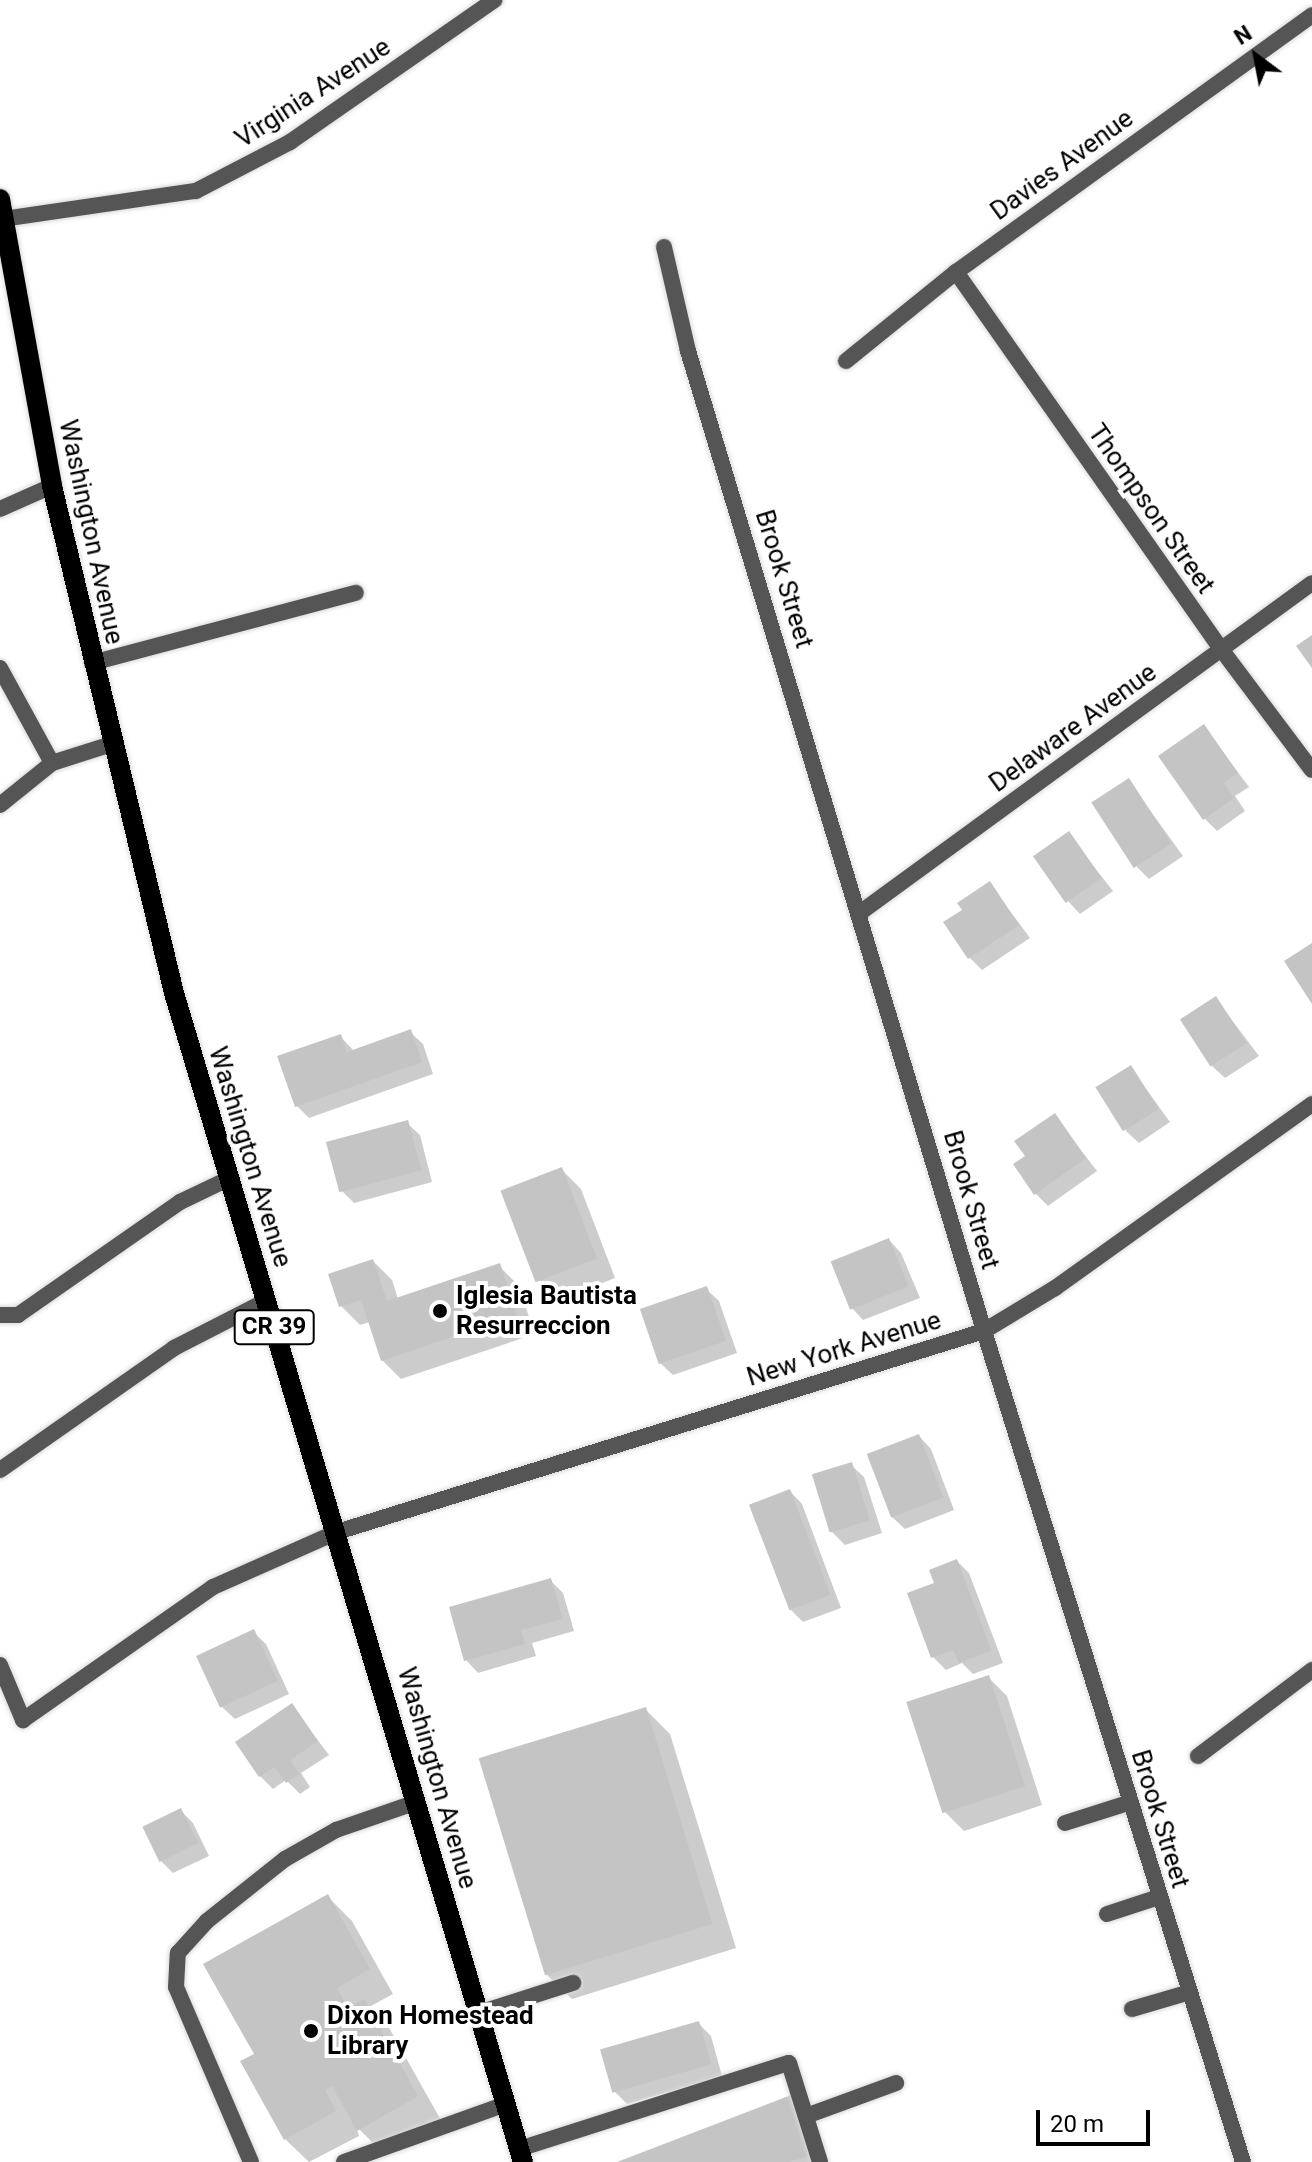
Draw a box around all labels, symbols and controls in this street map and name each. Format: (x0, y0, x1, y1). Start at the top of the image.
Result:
north arrow (1216, 16, 1296, 96)
text: N (1230, 21, 1256, 50)
street label: Virginia Avenue (230, 31, 396, 155)
street label: Davies Avenue (985, 103, 1139, 227)
street label: Washington Avenue (52, 417, 130, 647)
street label: Thompson Street (1081, 418, 1221, 600)
street label: Brook Street (748, 506, 820, 652)
street label: Delaware Avenue (983, 657, 1163, 799)
street label: Washington Avenue (202, 1043, 298, 1271)
street label: Brook Street (936, 1127, 1006, 1273)
place label: Iglesia Bautista Resurreccion (456, 1280, 637, 1342)
marker: Iglesia Bautista Resurreccion (431, 1302, 449, 1320)
street label: New York Avenue (743, 1305, 945, 1393)
road number: CR 39 (232, 1307, 316, 1347)
street label: Washington Avenue (390, 1664, 484, 1892)
street label: Brook Street (1124, 1746, 1196, 1892)
place label: Dixon Homestead Library (327, 2000, 534, 2062)
marker: Dixon Homestead Library (302, 2022, 320, 2040)
scale bar (1040, 2094, 1154, 2144)
text: 20 m (1050, 2110, 1104, 2138)

